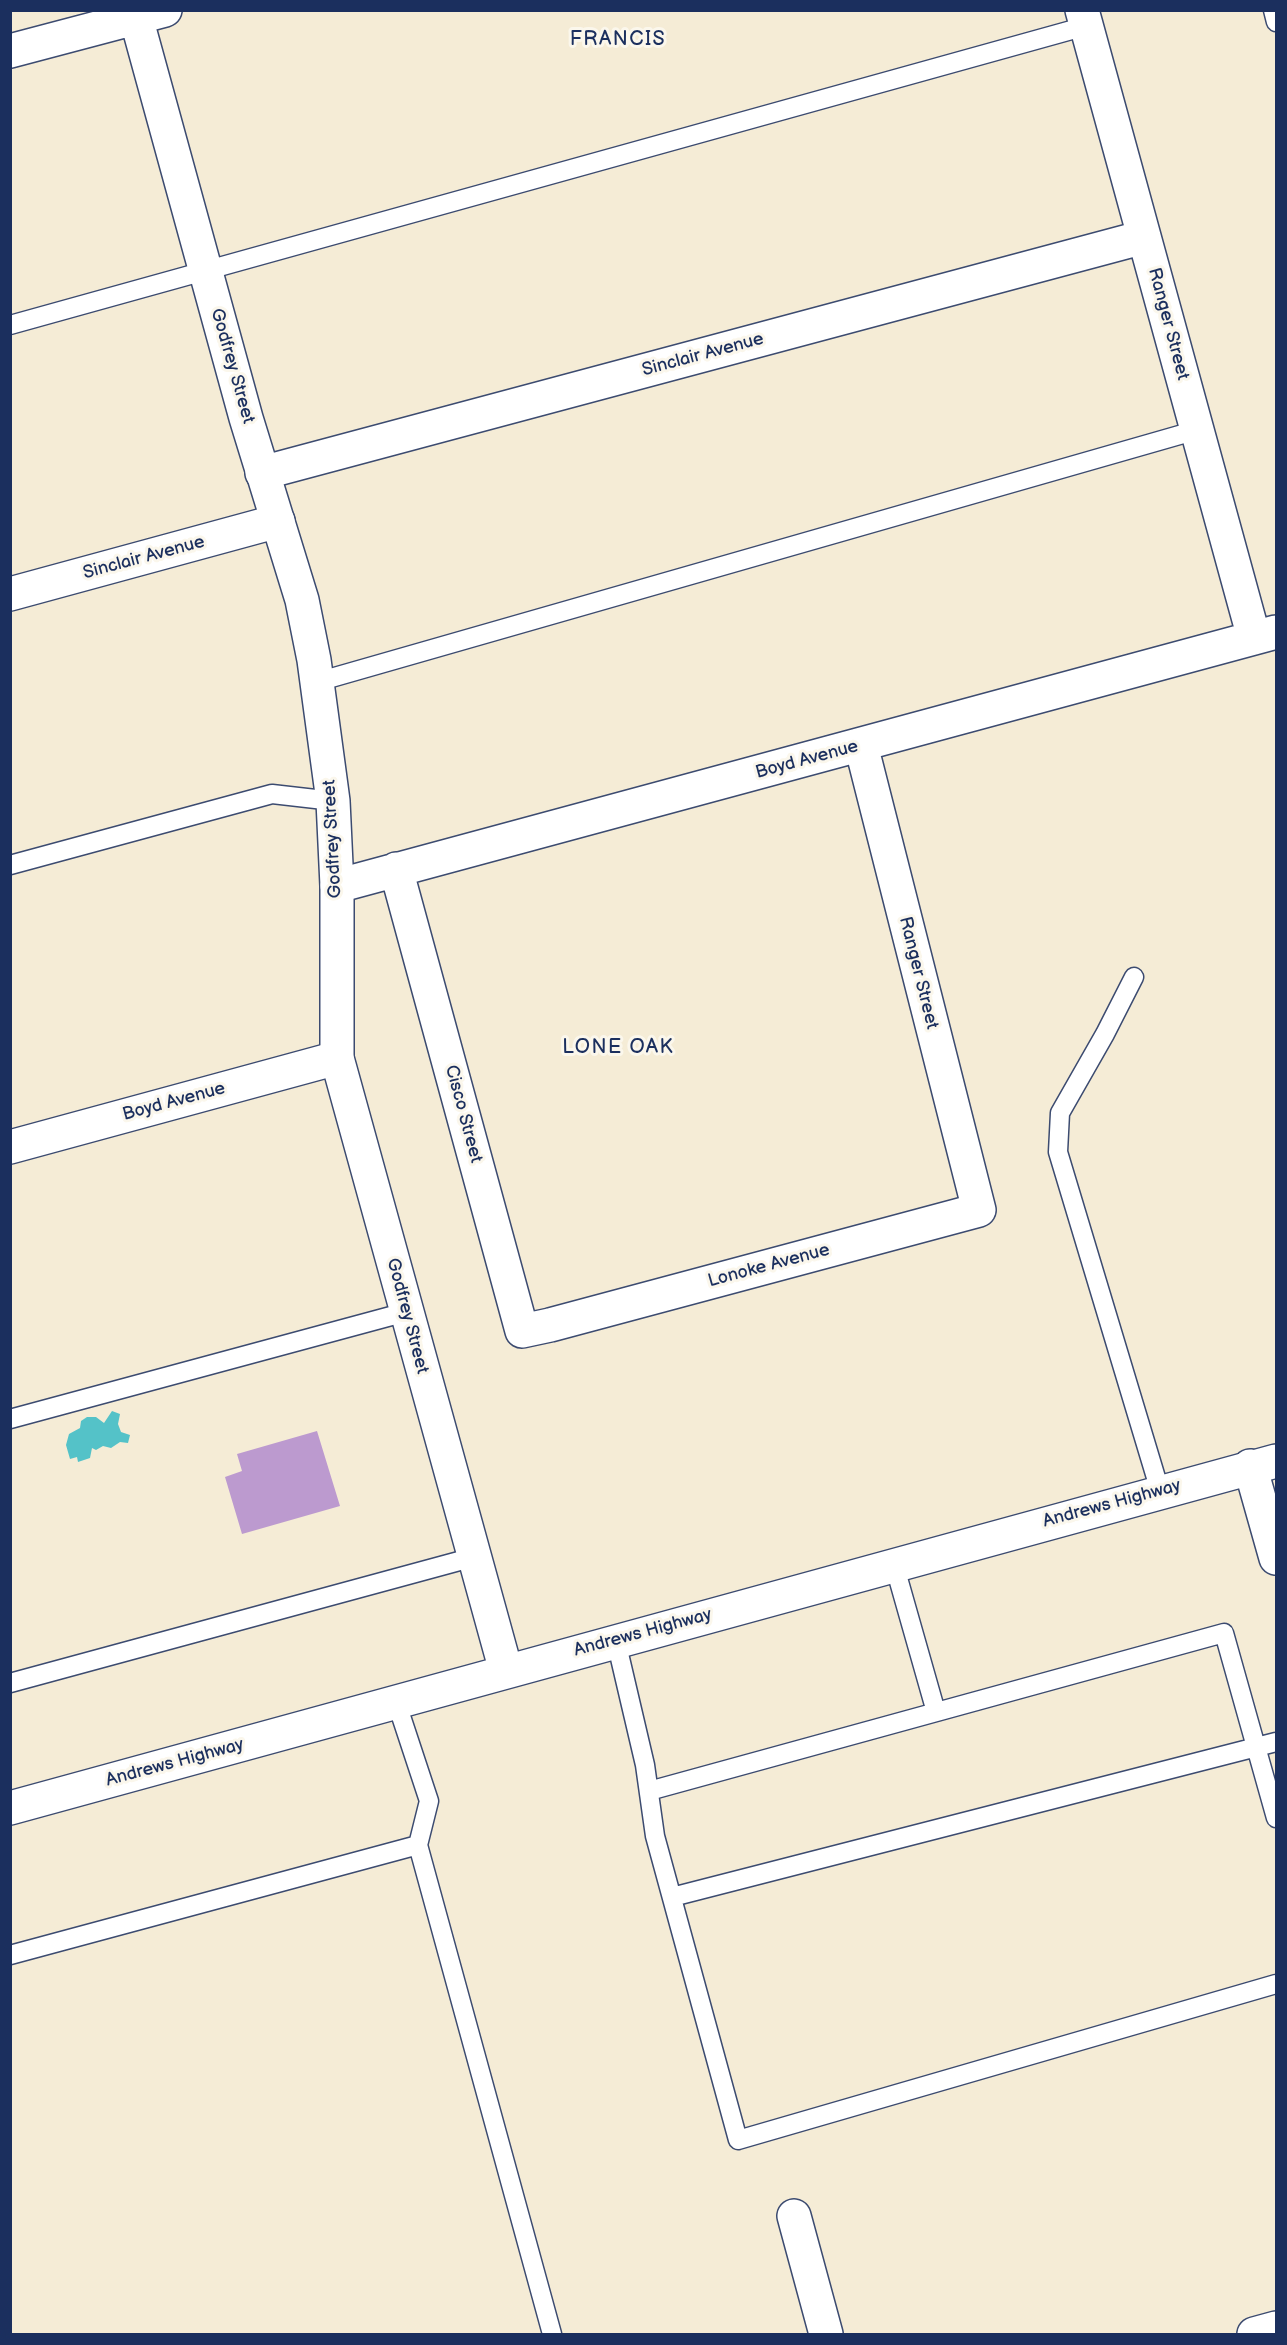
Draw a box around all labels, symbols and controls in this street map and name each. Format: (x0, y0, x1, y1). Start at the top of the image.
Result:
district label: FRANCIS (570, 28, 666, 52)
street label: Ranger Street (1143, 266, 1193, 382)
street label: Godfrey Street (205, 306, 259, 426)
street label: Sinclair Avenue (640, 328, 766, 382)
street label: Sinclair Avenue (81, 531, 207, 585)
street label: Boyd Avenue (753, 736, 861, 784)
street label: Godfrey Street (319, 779, 347, 899)
street label: Ranger Street (894, 915, 942, 1031)
district label: LONE OAK (562, 1036, 674, 1060)
street label: Cisco Street (440, 1063, 486, 1165)
street label: Boyd Avenue (120, 1078, 228, 1126)
street label: Lonoke Avenue (706, 1239, 832, 1293)
street label: Godfrey Street (381, 1256, 433, 1376)
street label: Andrews Highway (1041, 1475, 1183, 1533)
street label: Andrews Highway (572, 1604, 714, 1662)
street label: Andrews Highway (104, 1734, 246, 1792)

